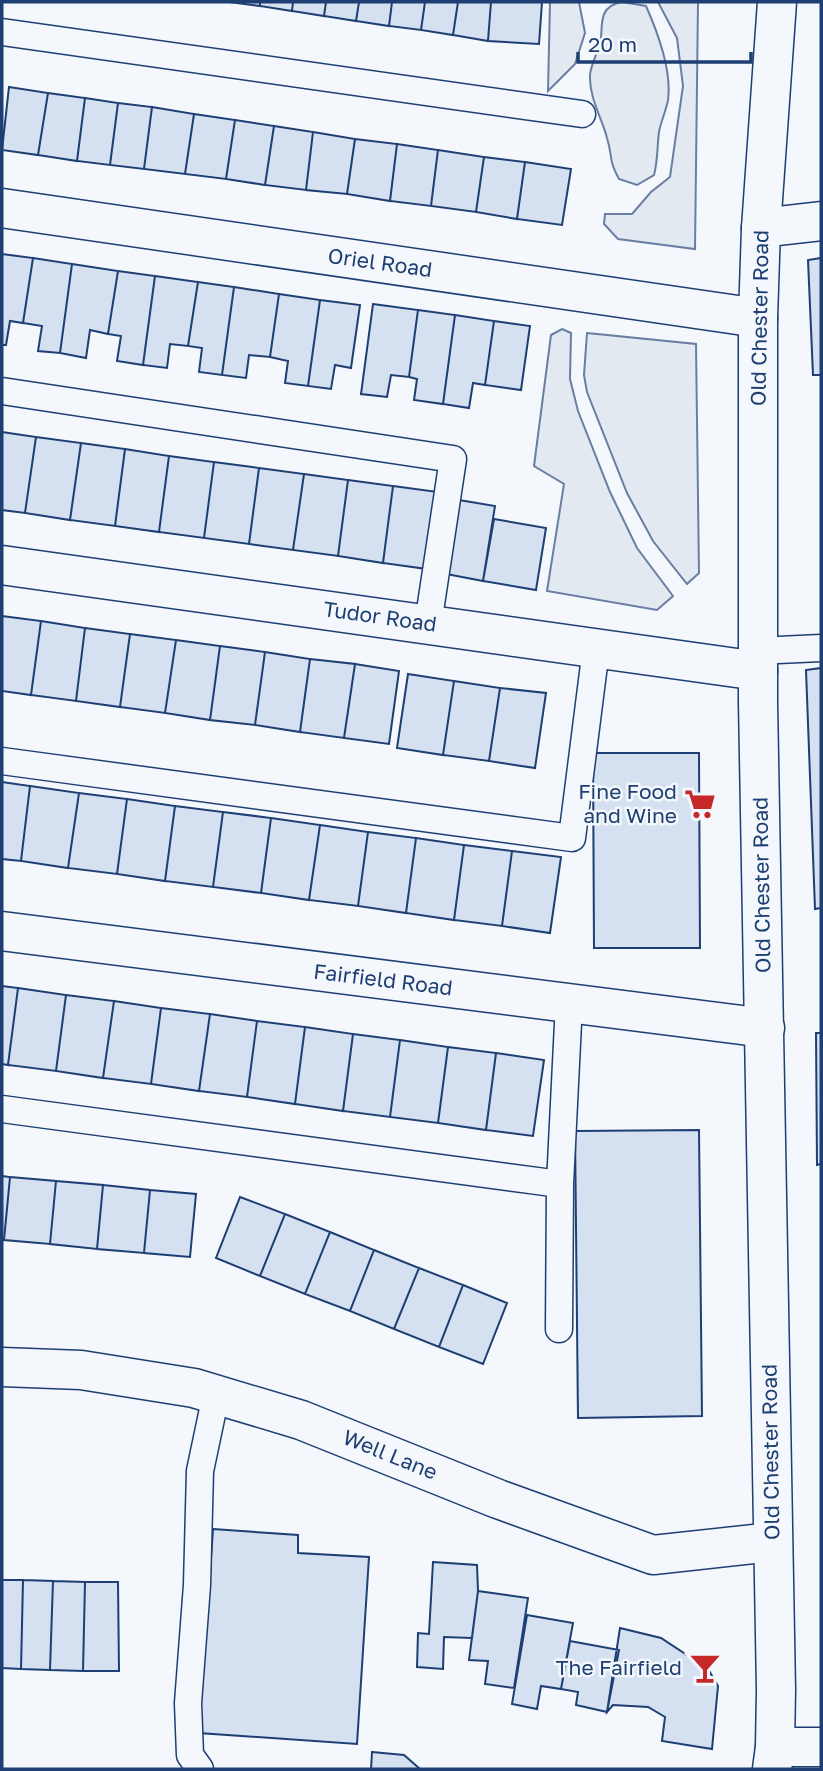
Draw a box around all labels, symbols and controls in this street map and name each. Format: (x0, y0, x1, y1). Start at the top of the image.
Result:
scale bar (578, 21, 751, 65)
text: 20 m (588, 31, 637, 57)
street label: Old Chester Road (744, 230, 774, 406)
street label: Oriel Road (326, 242, 434, 282)
street label: Tudor Road (322, 595, 439, 637)
place label: Fine Food and Wine (578, 778, 677, 828)
supermarket icon: Fine Food and Wine (683, 787, 717, 821)
street label: Old Chester Road (746, 797, 776, 973)
street label: Fairfield Road (312, 958, 454, 1000)
street label: Old Chester Road (755, 1364, 785, 1540)
street label: Well Lane (339, 1423, 441, 1485)
bar icon: The Fairfield (688, 1651, 722, 1685)
place label: The Fairfield (556, 1654, 682, 1680)

